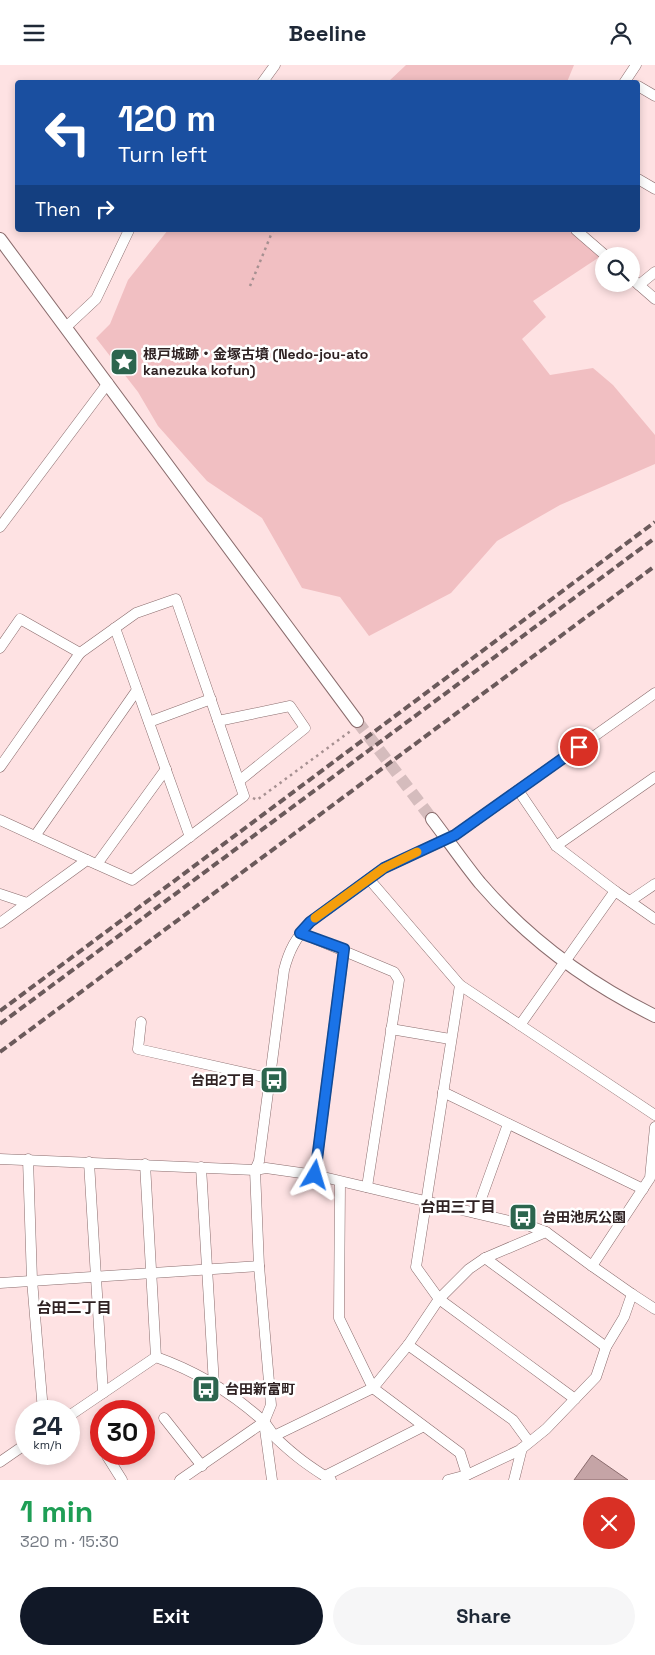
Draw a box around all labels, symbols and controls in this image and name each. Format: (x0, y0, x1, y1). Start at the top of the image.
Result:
icon: menu (20, 19, 48, 47)
text: Beeline (289, 19, 366, 47)
icon: person (607, 19, 635, 47)
text: 120 m (118, 97, 216, 141)
icon: left (35, 100, 100, 165)
text: Turn left (118, 140, 208, 168)
icon: right (91, 195, 119, 223)
text: Then (35, 197, 81, 222)
map controls (595, 247, 640, 292)
button: search (595, 247, 640, 292)
place label: 根戸城跡・金塚古墳 (Nedo-jou-ato kanezuka kofun) (143, 345, 368, 379)
place icon: 根戸城跡・金塚古墳 (Nedo-jou-ato kanezuka kofun) (109, 347, 139, 377)
pin (558, 726, 600, 768)
icon: arrive (565, 733, 593, 761)
bus stop icon: 台田2丁目 (259, 1065, 289, 1095)
place label: 台田2丁目 (191, 1071, 255, 1089)
position arrow (288, 1148, 340, 1200)
district label: 台田三丁目 (420, 1197, 496, 1216)
bus stop icon: 台田池尻公園 (508, 1202, 538, 1232)
place label: 台田池尻公園 (542, 1208, 626, 1226)
district label: 台田二丁目 (36, 1298, 112, 1317)
bus stop icon: 台田新富町 (191, 1374, 221, 1404)
place label: 台田新富町 (225, 1380, 295, 1398)
speed limit sign: 30 (90, 1400, 155, 1465)
text: 24 (32, 1410, 63, 1442)
text: km/h (33, 1437, 62, 1453)
text: 1 min (20, 1492, 93, 1531)
button: close (583, 1497, 635, 1549)
text: 320 m · 15:30 (20, 1531, 119, 1552)
button: Exit (20, 1587, 323, 1645)
button: Share (333, 1587, 635, 1645)

